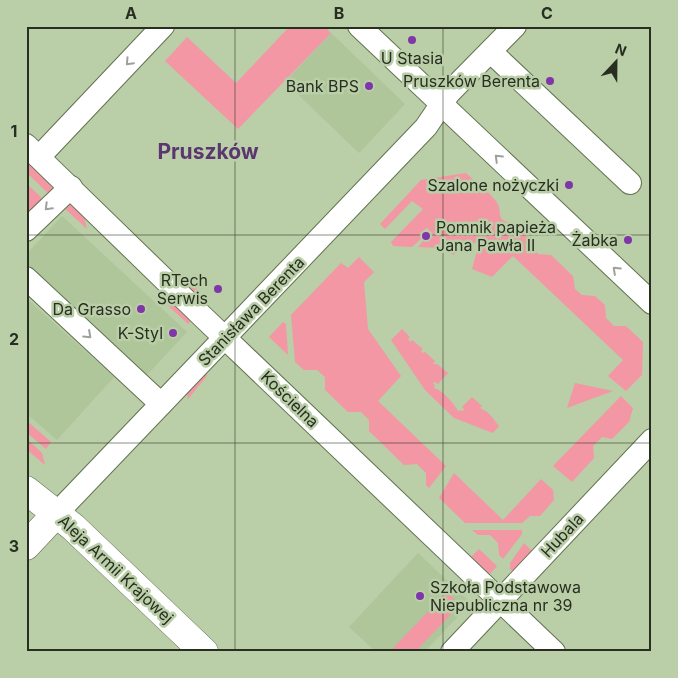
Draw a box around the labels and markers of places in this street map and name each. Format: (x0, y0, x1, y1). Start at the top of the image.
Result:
marker: U Stasia (406, 34, 418, 46)
place label: U Stasia (381, 48, 443, 68)
place label: Pruszków Berenta (403, 71, 540, 91)
marker: Pruszków Berenta (544, 75, 556, 87)
place label: Bank BPS (286, 76, 359, 96)
marker: Bank BPS (363, 80, 375, 92)
place label: Szalone nożyczki (427, 175, 559, 195)
marker: Szalone nożyczki (563, 179, 575, 191)
place label: Pomnik papieża Jana Pawła II (436, 217, 556, 255)
marker: Pomnik papieża Jana Pawła II (420, 230, 432, 242)
place label: Żabka (571, 230, 618, 250)
marker: Żabka (622, 234, 634, 246)
place label: RTech Serwis (157, 270, 208, 308)
marker: RTech Serwis (212, 283, 224, 295)
place label: Da Grasso (53, 299, 131, 319)
marker: Da Grasso (135, 303, 147, 315)
place label: K-Styl (118, 323, 163, 343)
marker: K-Styl (167, 327, 179, 339)
place label: Szkoła Podstawowa Niepubliczna nr 39 (430, 577, 581, 615)
marker: Szkoła Podstawowa Niepubliczna nr 39 (414, 590, 426, 602)

